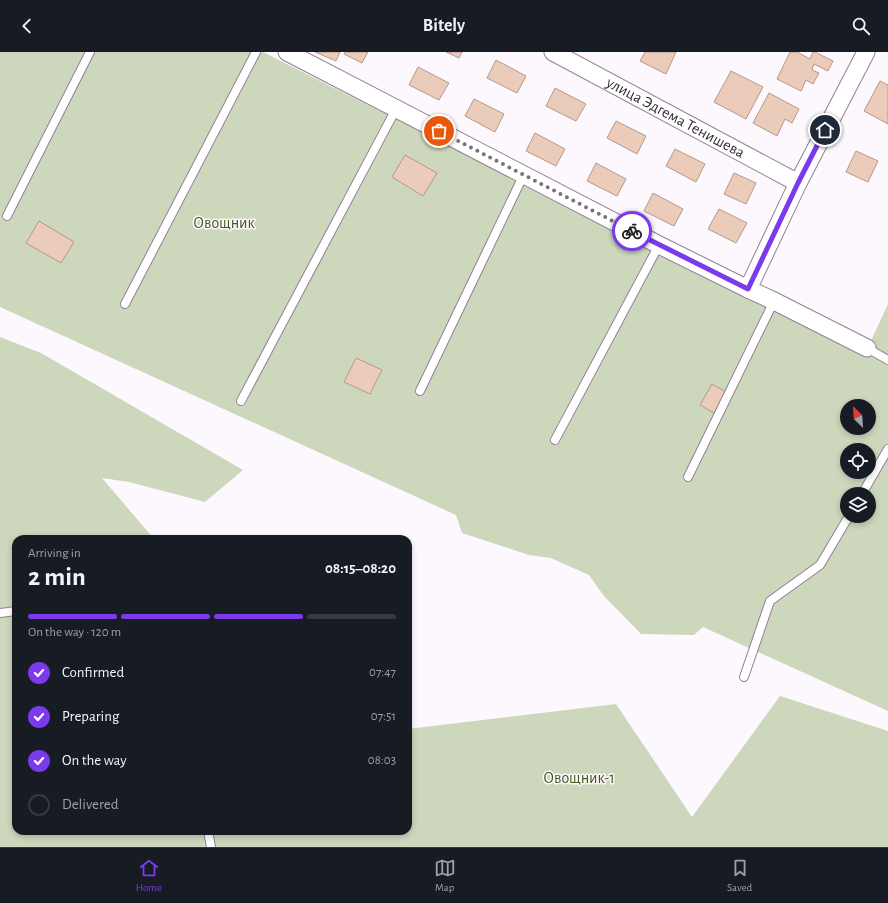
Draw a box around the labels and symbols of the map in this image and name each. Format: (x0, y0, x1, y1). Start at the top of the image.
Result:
street label: улица Эдгема Тенишева (602, 74, 747, 161)
pin (808, 113, 842, 147)
pin (422, 114, 456, 148)
courier (612, 211, 652, 251)
park label: Овощник (193, 215, 255, 231)
north arrow (840, 399, 876, 435)
park label: Овощник-1 (543, 770, 615, 786)

